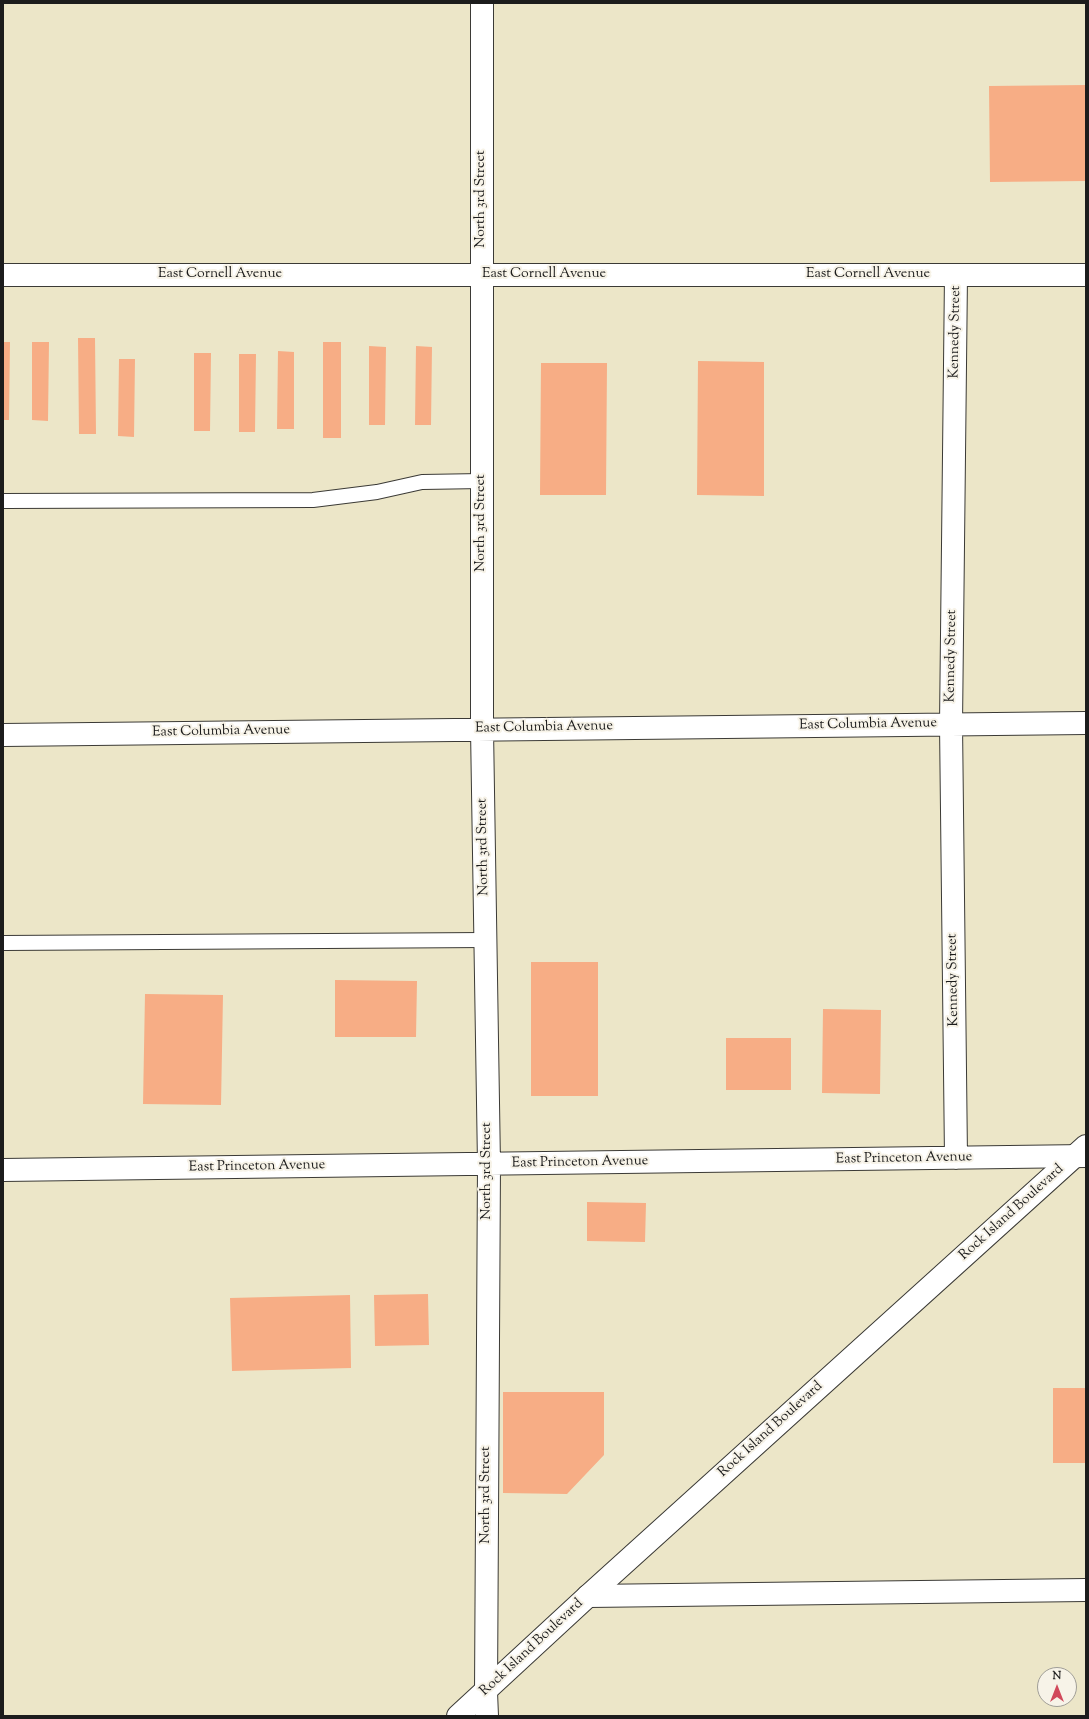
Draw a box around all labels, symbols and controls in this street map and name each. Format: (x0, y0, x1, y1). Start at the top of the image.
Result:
street label: North 3rd Street (474, 150, 490, 248)
street label: East Cornell Avenue (158, 267, 282, 283)
street label: East Cornell Avenue (482, 267, 606, 283)
street label: East Cornell Avenue (806, 267, 930, 283)
street label: Kennedy Street (947, 285, 965, 379)
street label: North 3rd Street (474, 474, 490, 572)
street label: Kennedy Street (943, 609, 961, 703)
street label: East Columbia Avenue (799, 715, 937, 735)
street label: East Columbia Avenue (475, 718, 613, 738)
street label: East Columbia Avenue (152, 722, 290, 742)
street label: North 3rd Street (475, 798, 493, 896)
street label: Kennedy Street (945, 933, 963, 1027)
street label: North 3rd Street (480, 1122, 496, 1220)
street label: East Princeton Avenue (836, 1149, 972, 1169)
street label: East Princeton Avenue (512, 1153, 648, 1173)
street label: East Princeton Avenue (189, 1157, 325, 1177)
street label: Rock Island Boulevard (956, 1162, 1068, 1264)
street label: Rock Island Boulevard (715, 1379, 827, 1481)
street label: North 3rd Street (479, 1446, 495, 1544)
street label: Rock Island Boulevard (477, 1596, 587, 1700)
north arrow (1037, 1667, 1077, 1707)
text: N (1053, 1668, 1061, 1684)

